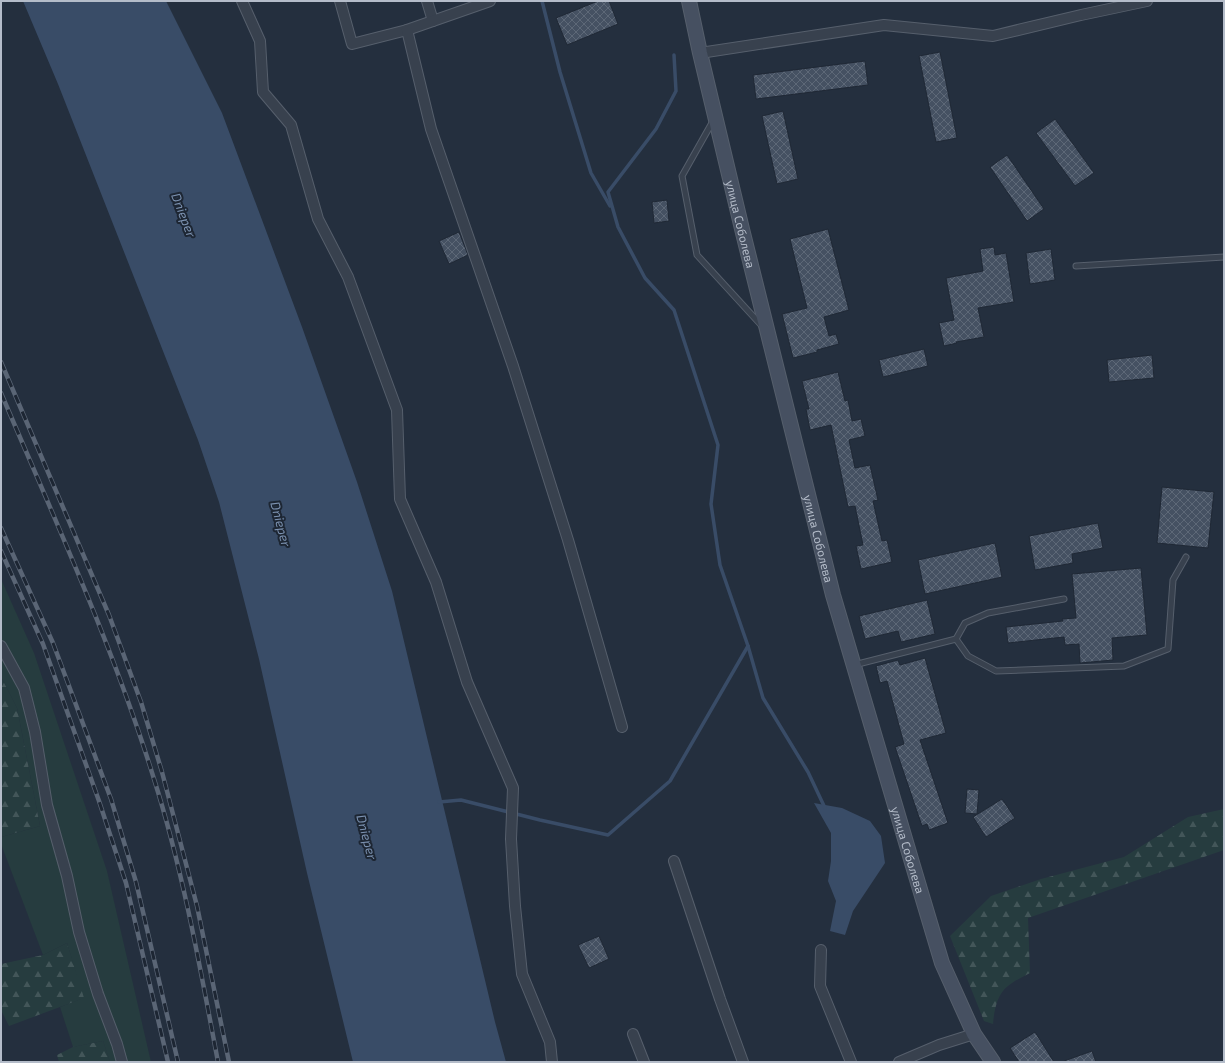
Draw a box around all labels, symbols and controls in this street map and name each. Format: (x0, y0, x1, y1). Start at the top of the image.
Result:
street label: улица Соболева (723, 179, 758, 269)
water label: Dnieper (168, 191, 200, 240)
street label: улица Соболева (800, 493, 837, 584)
water label: Dnieper (267, 500, 295, 549)
street label: улица Соболева (888, 805, 928, 895)
water label: Dnieper (353, 813, 381, 862)

